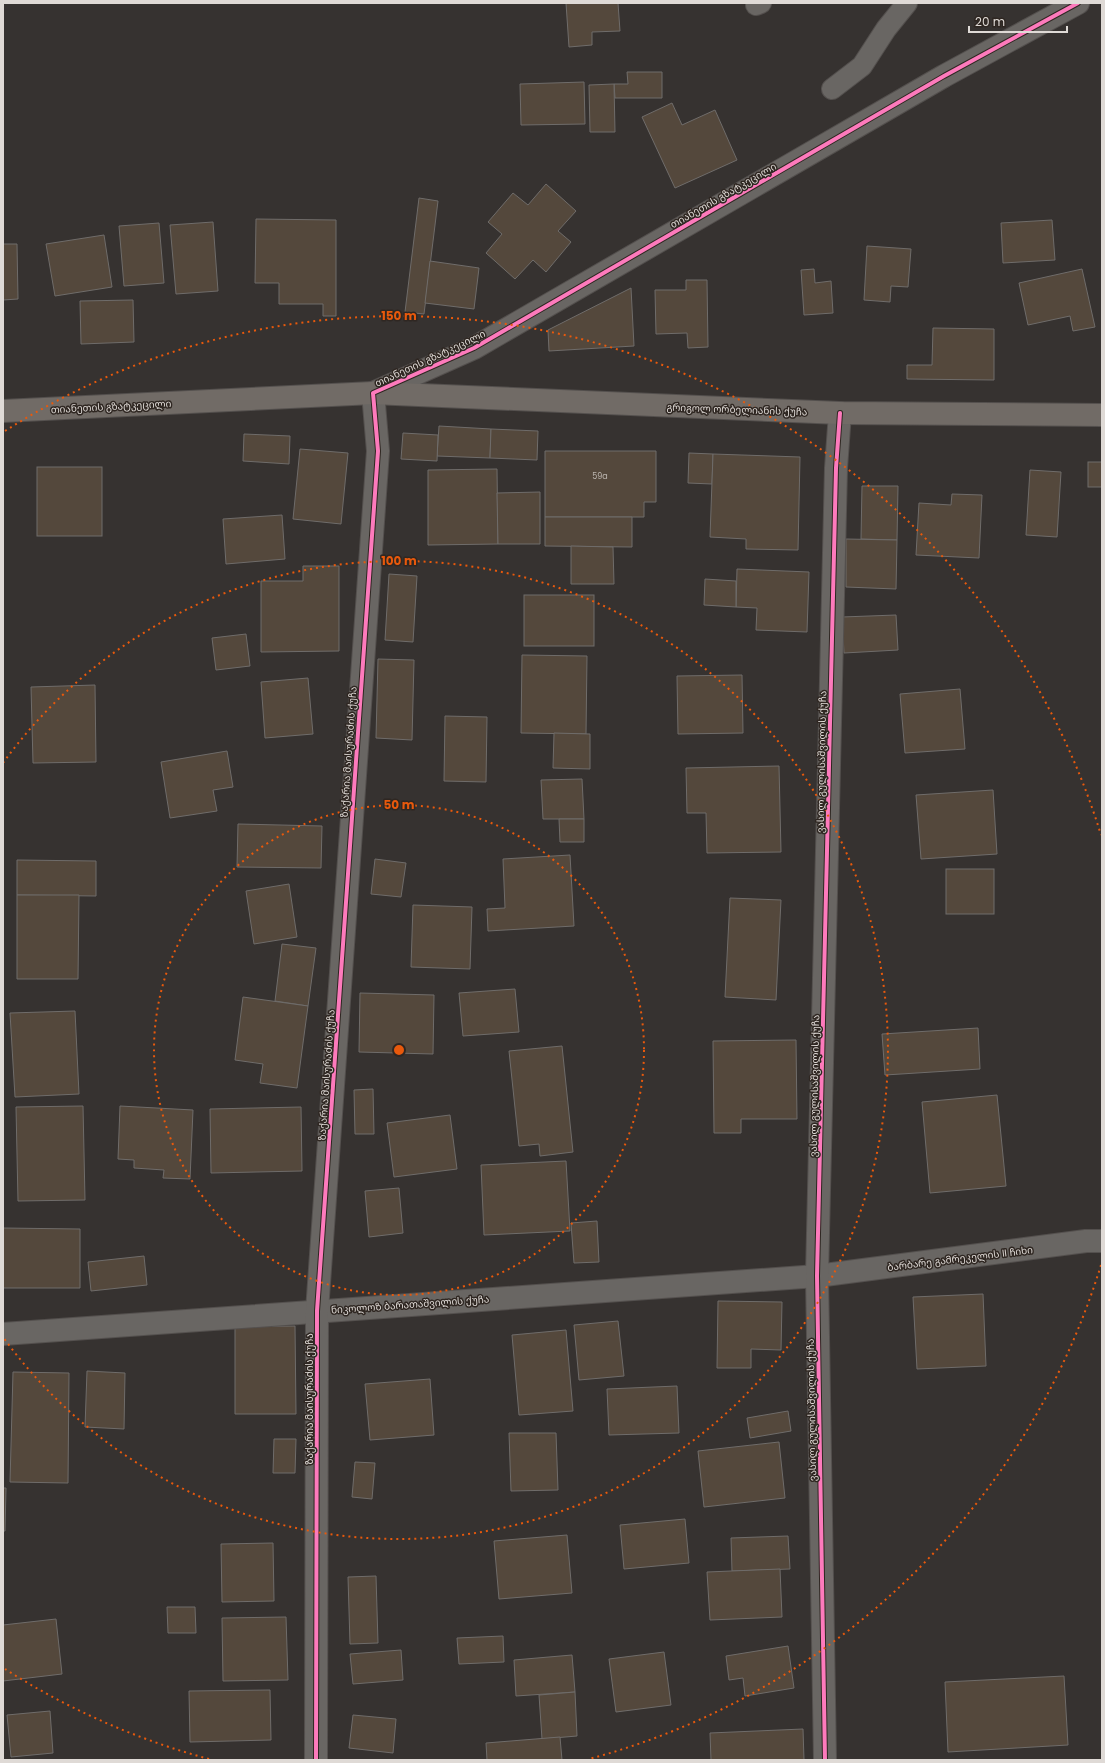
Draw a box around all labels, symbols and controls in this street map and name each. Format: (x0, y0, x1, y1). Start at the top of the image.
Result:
scale bar (969, 8, 1067, 34)
text: 20 m (975, 13, 1005, 30)
street label: თიანეთის გზატკეცილი (667, 159, 779, 232)
text: 150 m (381, 307, 417, 324)
street label: თიანეთის გზატკეცილი (372, 326, 488, 391)
street label: თიანეთის გზატკეცილი (50, 396, 172, 417)
street label: გრიგოლ ორბელიანის ქუჩა (666, 400, 808, 419)
house number: 59a (592, 471, 608, 482)
text: 100 m (381, 552, 417, 569)
street label: ზაქარია მაისურაძის ქუჩა (336, 686, 361, 818)
street label: ვასილ გულისაშვილის ქუჩა (813, 691, 830, 833)
text: 50 m (384, 796, 415, 813)
street label: ზაქარია მაისურაძის ქუჩა (314, 1009, 339, 1141)
street label: ვასილ გულისაშვილის ქუჩა (806, 1015, 823, 1157)
centre of rings (392, 1043, 406, 1057)
street label: ბარბარე გამრეკელის II ჩიხი (886, 1242, 1034, 1275)
street label: ნიკოლოზ ბარათაშვილის ქუჩა (330, 1291, 490, 1318)
street label: ზაქარია მაისურაძის ქუჩა (302, 1333, 317, 1465)
street label: ვასილ გულისაშვილის ქუჩა (803, 1339, 820, 1481)

